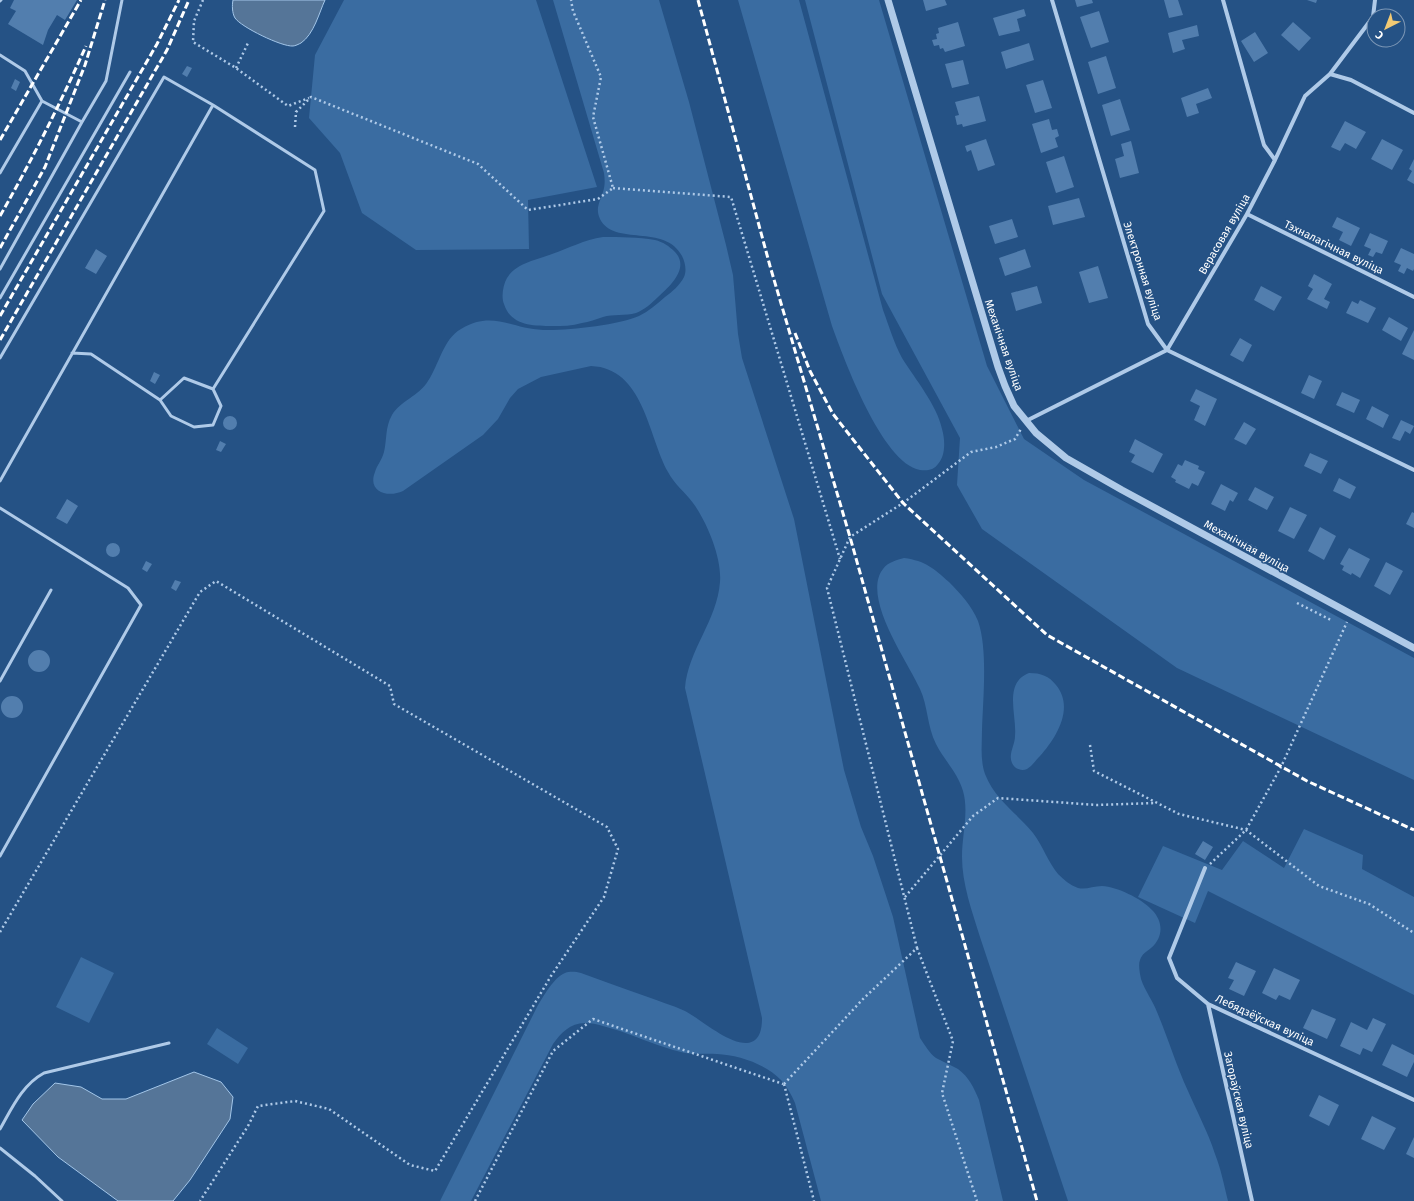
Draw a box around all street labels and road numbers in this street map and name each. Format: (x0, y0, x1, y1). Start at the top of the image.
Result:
street label: Верасовая вуліца (1196, 192, 1253, 277)
street label: Тэхналагічная вуліца (1282, 218, 1386, 277)
street label: Электронная вуліца (1120, 220, 1165, 322)
street label: Механічная вуліца (982, 298, 1025, 393)
street label: Механічная вуліца (1202, 517, 1292, 575)
street label: Лебядзёўская вуліца (1213, 992, 1316, 1049)
street label: Загораўская вуліца (1221, 1050, 1256, 1150)

